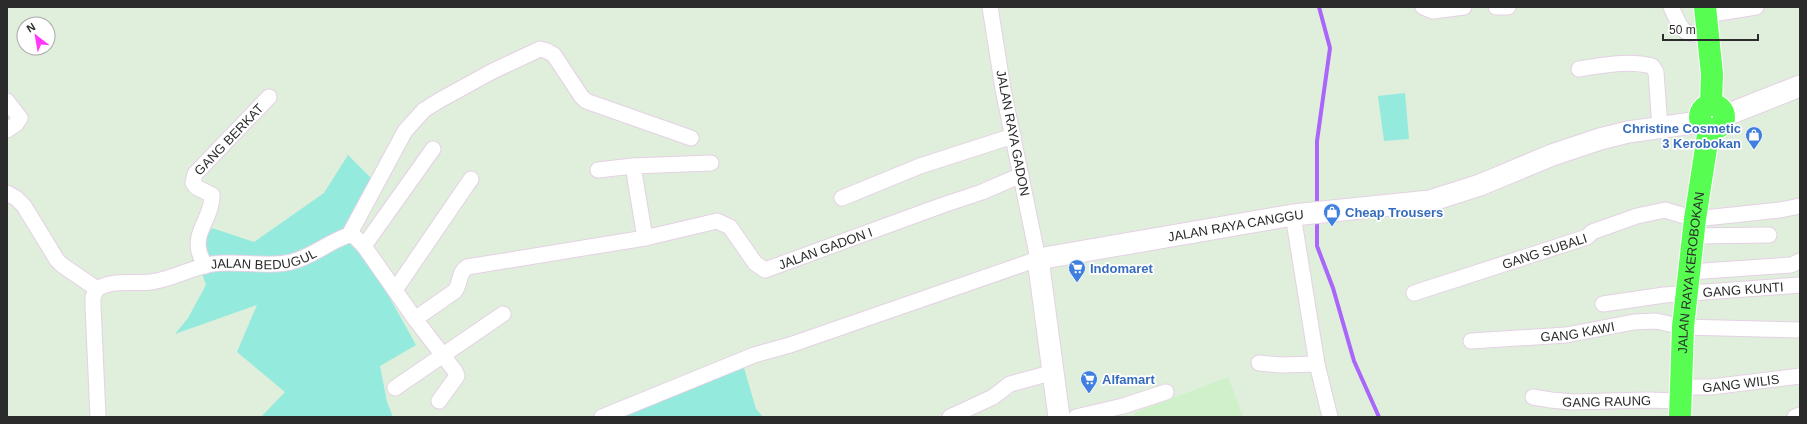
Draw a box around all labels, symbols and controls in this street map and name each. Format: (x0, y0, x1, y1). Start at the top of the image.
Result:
north arrow (16, 16, 56, 56)
scale bar (1663, 16, 1758, 42)
text: N (24, 20, 37, 35)
text: 50 m (1669, 23, 1696, 37)
street label: JALAN RAYA GADON (993, 69, 1033, 197)
street label: GANG BERKAT (191, 100, 266, 178)
place label: Christine Cosmetic 3 Kerobokan (1623, 121, 1741, 151)
shop icon: Christine Cosmetic 3 Kerobokan (1744, 125, 1764, 150)
street label: JALAN RAYA KEROBOKAN (1675, 190, 1707, 354)
shop icon: Cheap Trousers (1322, 202, 1342, 227)
place label: Cheap Trousers (1345, 205, 1443, 220)
street label: JALAN RAYA CANGGU (1167, 206, 1304, 244)
street label: JALAN GADON I (776, 224, 874, 272)
street label: GANG SUBALI (1500, 230, 1589, 272)
street label: JALAN BEDUGUL (210, 245, 319, 272)
supermarket icon: Indomaret (1067, 258, 1087, 283)
place label: Indomaret (1090, 261, 1154, 276)
street label: GANG KUNTI (1702, 279, 1784, 300)
street label: GANG KAWI (1540, 318, 1616, 344)
supermarket icon: Alfamart (1079, 369, 1099, 394)
street label: GANG WILIS (1702, 371, 1780, 395)
place label: Alfamart (1102, 372, 1155, 387)
street label: GANG RAUNG (1562, 392, 1651, 409)

